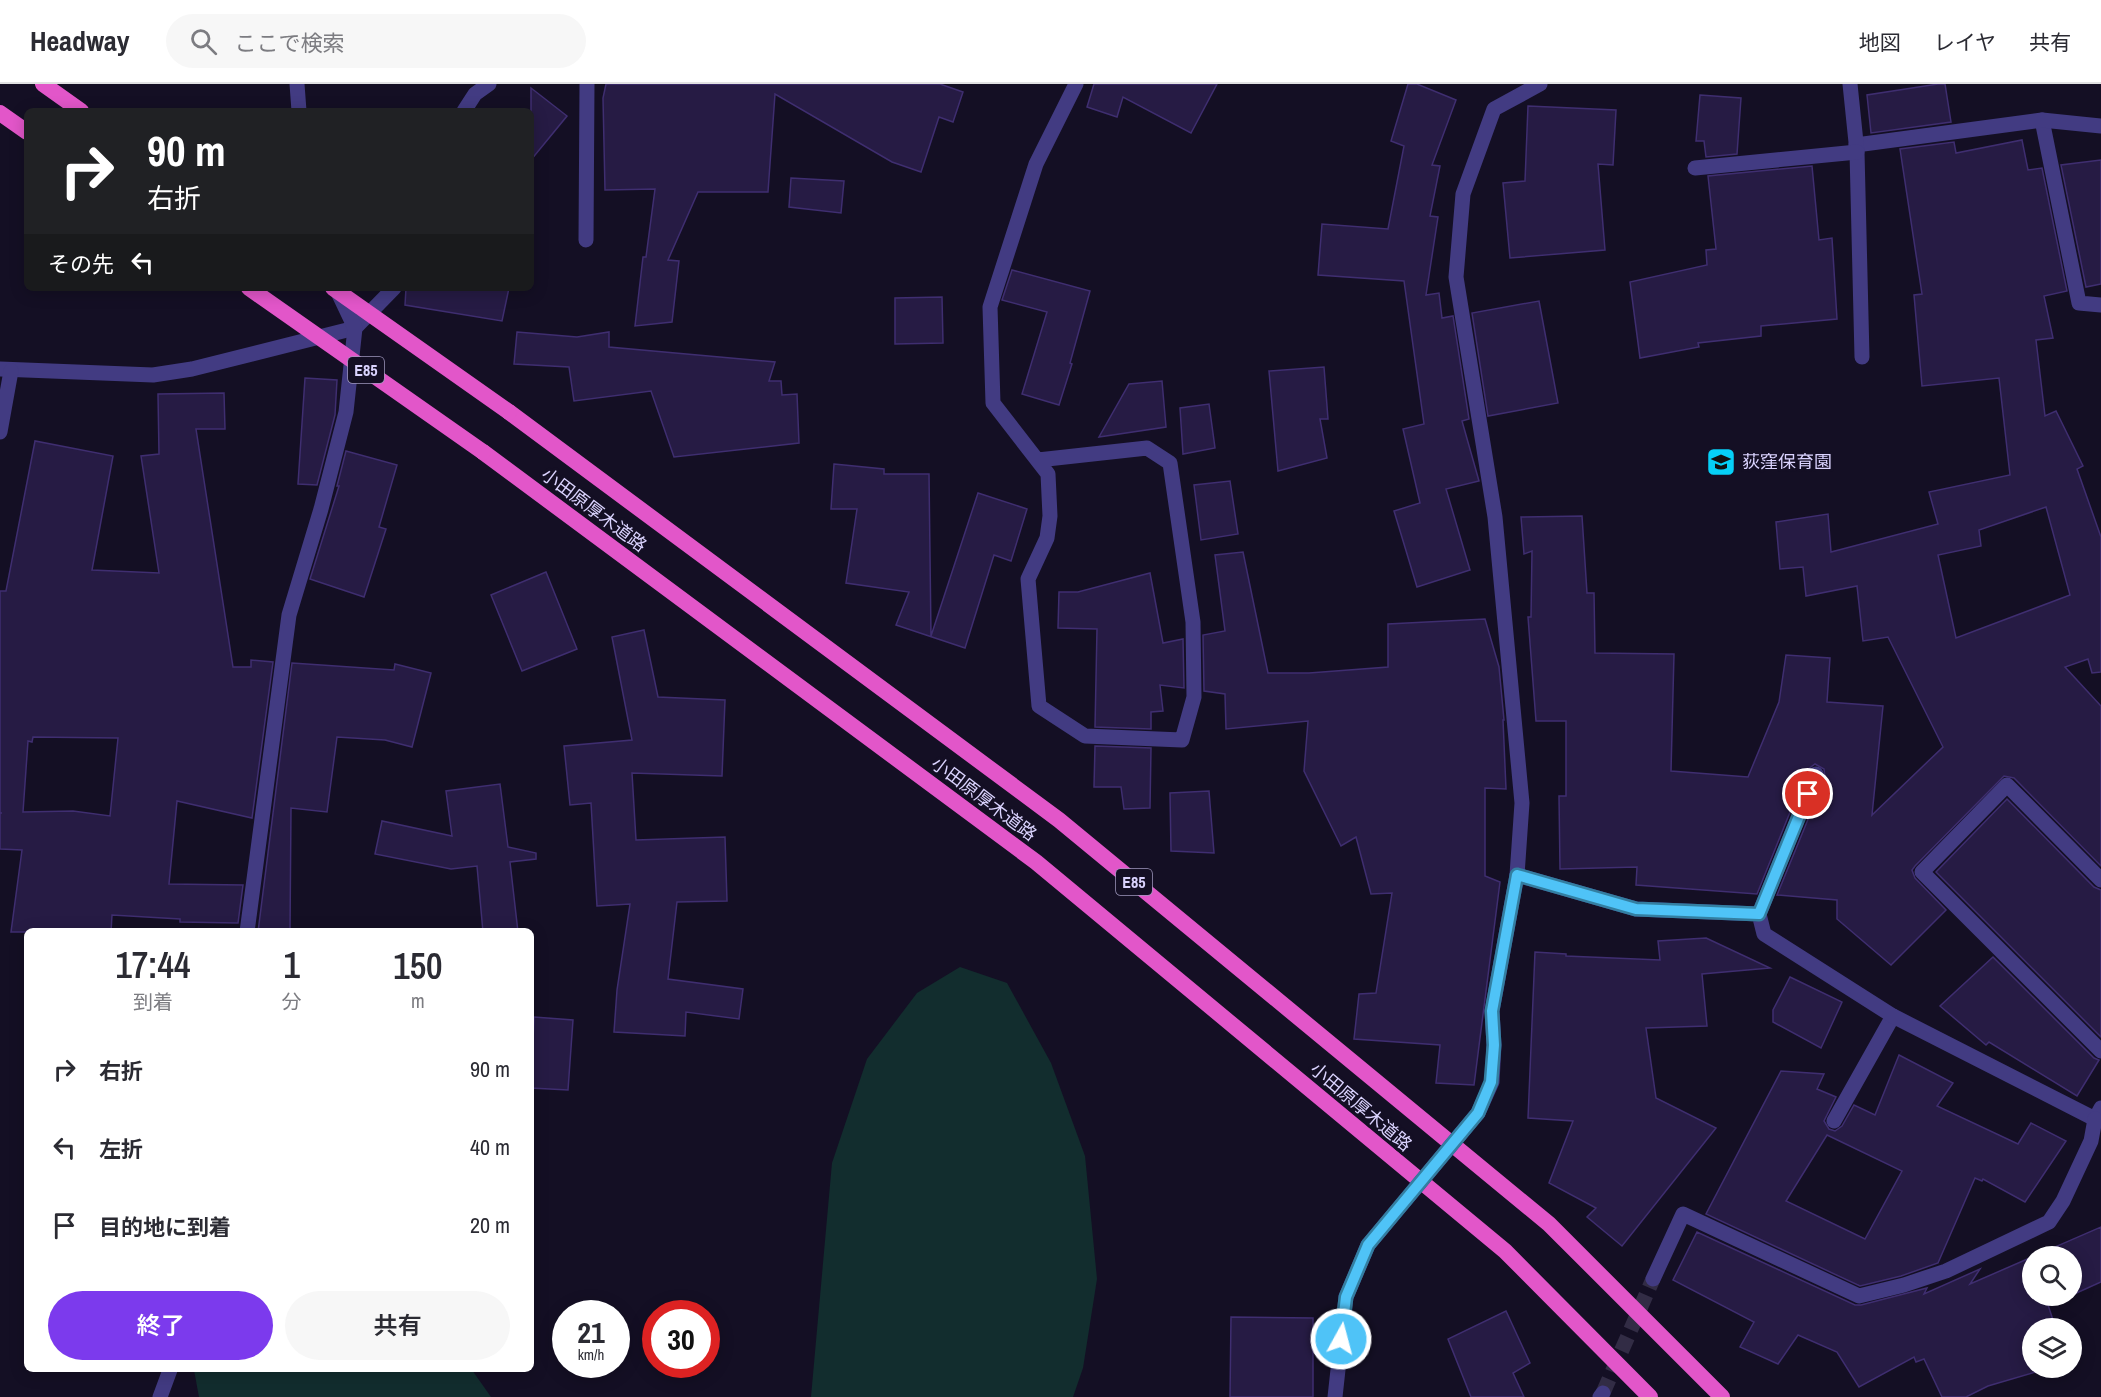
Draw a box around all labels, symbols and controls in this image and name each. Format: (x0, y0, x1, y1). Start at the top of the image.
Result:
search box (166, 14, 586, 68)
text: Headway (30, 22, 130, 60)
icon: search (187, 25, 220, 58)
text: ここで検索 (235, 28, 345, 58)
text: 地図 (1859, 28, 1901, 57)
text: レイヤ (1934, 28, 1996, 57)
text: 共有 (2029, 28, 2071, 57)
text: 90 m (147, 123, 226, 179)
icon: right (48, 132, 126, 210)
text: 右折 (147, 180, 201, 216)
icon: left (126, 246, 159, 279)
text: その先 (48, 249, 114, 279)
road number: E85 (348, 357, 384, 383)
school or university icon: 荻窪保育園 (1705, 446, 1737, 478)
place label: 荻窪保育園 (1742, 449, 1832, 474)
street label: 小田原厚木道路 (536, 462, 652, 557)
street label: 小田原厚木道路 (926, 751, 1042, 846)
pin (1782, 768, 1833, 819)
icon: arrive (1791, 777, 1824, 810)
road number: E85 (1116, 869, 1152, 895)
text: 17:44 (115, 941, 190, 989)
text: 1 (284, 941, 300, 989)
text: 150 (393, 942, 443, 990)
text: m (411, 987, 425, 1014)
text: 到着 (133, 988, 173, 1015)
text: 分 (282, 988, 302, 1015)
icon: right (48, 1053, 81, 1086)
text: 90 m (470, 1054, 510, 1084)
text: 右折 (99, 1056, 143, 1086)
street label: 小田原厚木道路 (1305, 1057, 1418, 1157)
icon: left (48, 1131, 81, 1164)
text: 40 m (470, 1132, 510, 1162)
text: 左折 (99, 1134, 143, 1164)
icon: arrive (48, 1209, 81, 1242)
text: 20 m (470, 1210, 510, 1240)
text: 目的地に到着 (99, 1212, 231, 1242)
map controls (2022, 1246, 2082, 1378)
button: search (2022, 1246, 2082, 1306)
button: 終了 (48, 1291, 273, 1360)
button: 共有 (285, 1291, 510, 1360)
speed limit sign: 30 (642, 1300, 720, 1378)
position arrow (1309, 1307, 1373, 1371)
text: 21 (577, 1312, 605, 1352)
button: layers (2022, 1318, 2082, 1378)
text: km/h (578, 1344, 604, 1365)

